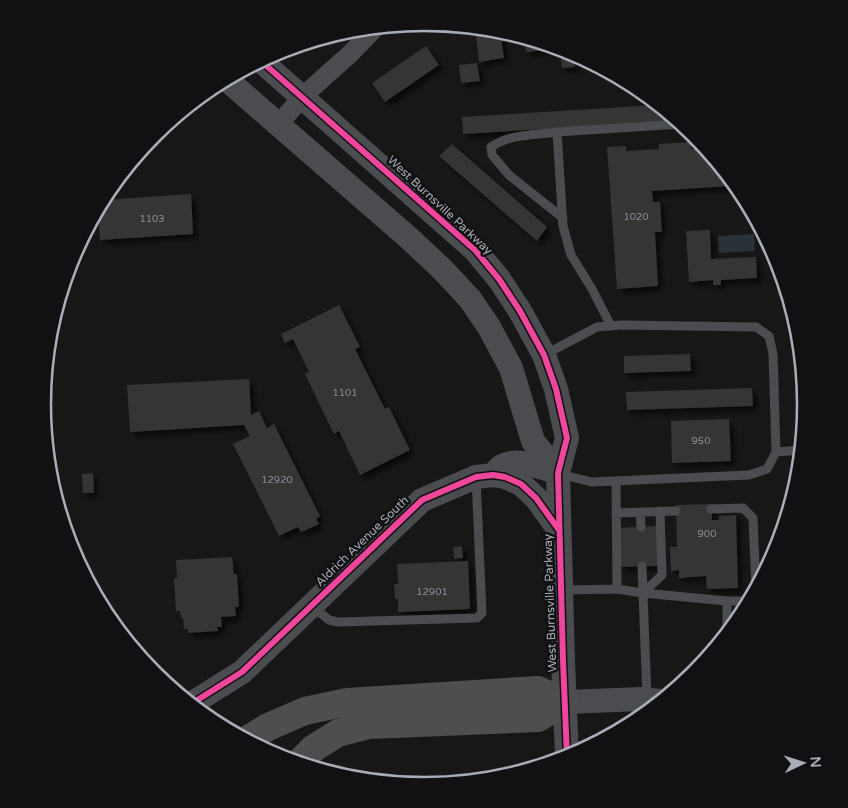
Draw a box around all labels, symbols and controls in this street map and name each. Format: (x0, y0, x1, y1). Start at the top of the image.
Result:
street label: West Burnsville Parkway (385, 153, 496, 258)
house number: 1020 (623, 211, 649, 223)
house number: 1103 (139, 213, 165, 225)
house number: 1101 (332, 387, 358, 399)
house number: 950 (692, 435, 710, 447)
house number: 12920 (261, 474, 293, 486)
street label: Aldrich Avenue South (313, 493, 411, 589)
house number: 900 (698, 528, 716, 540)
street label: West Burnsville Parkway (541, 533, 559, 672)
house number: 12901 (416, 586, 448, 598)
north arrow (778, 738, 828, 788)
text: N (807, 756, 824, 768)

